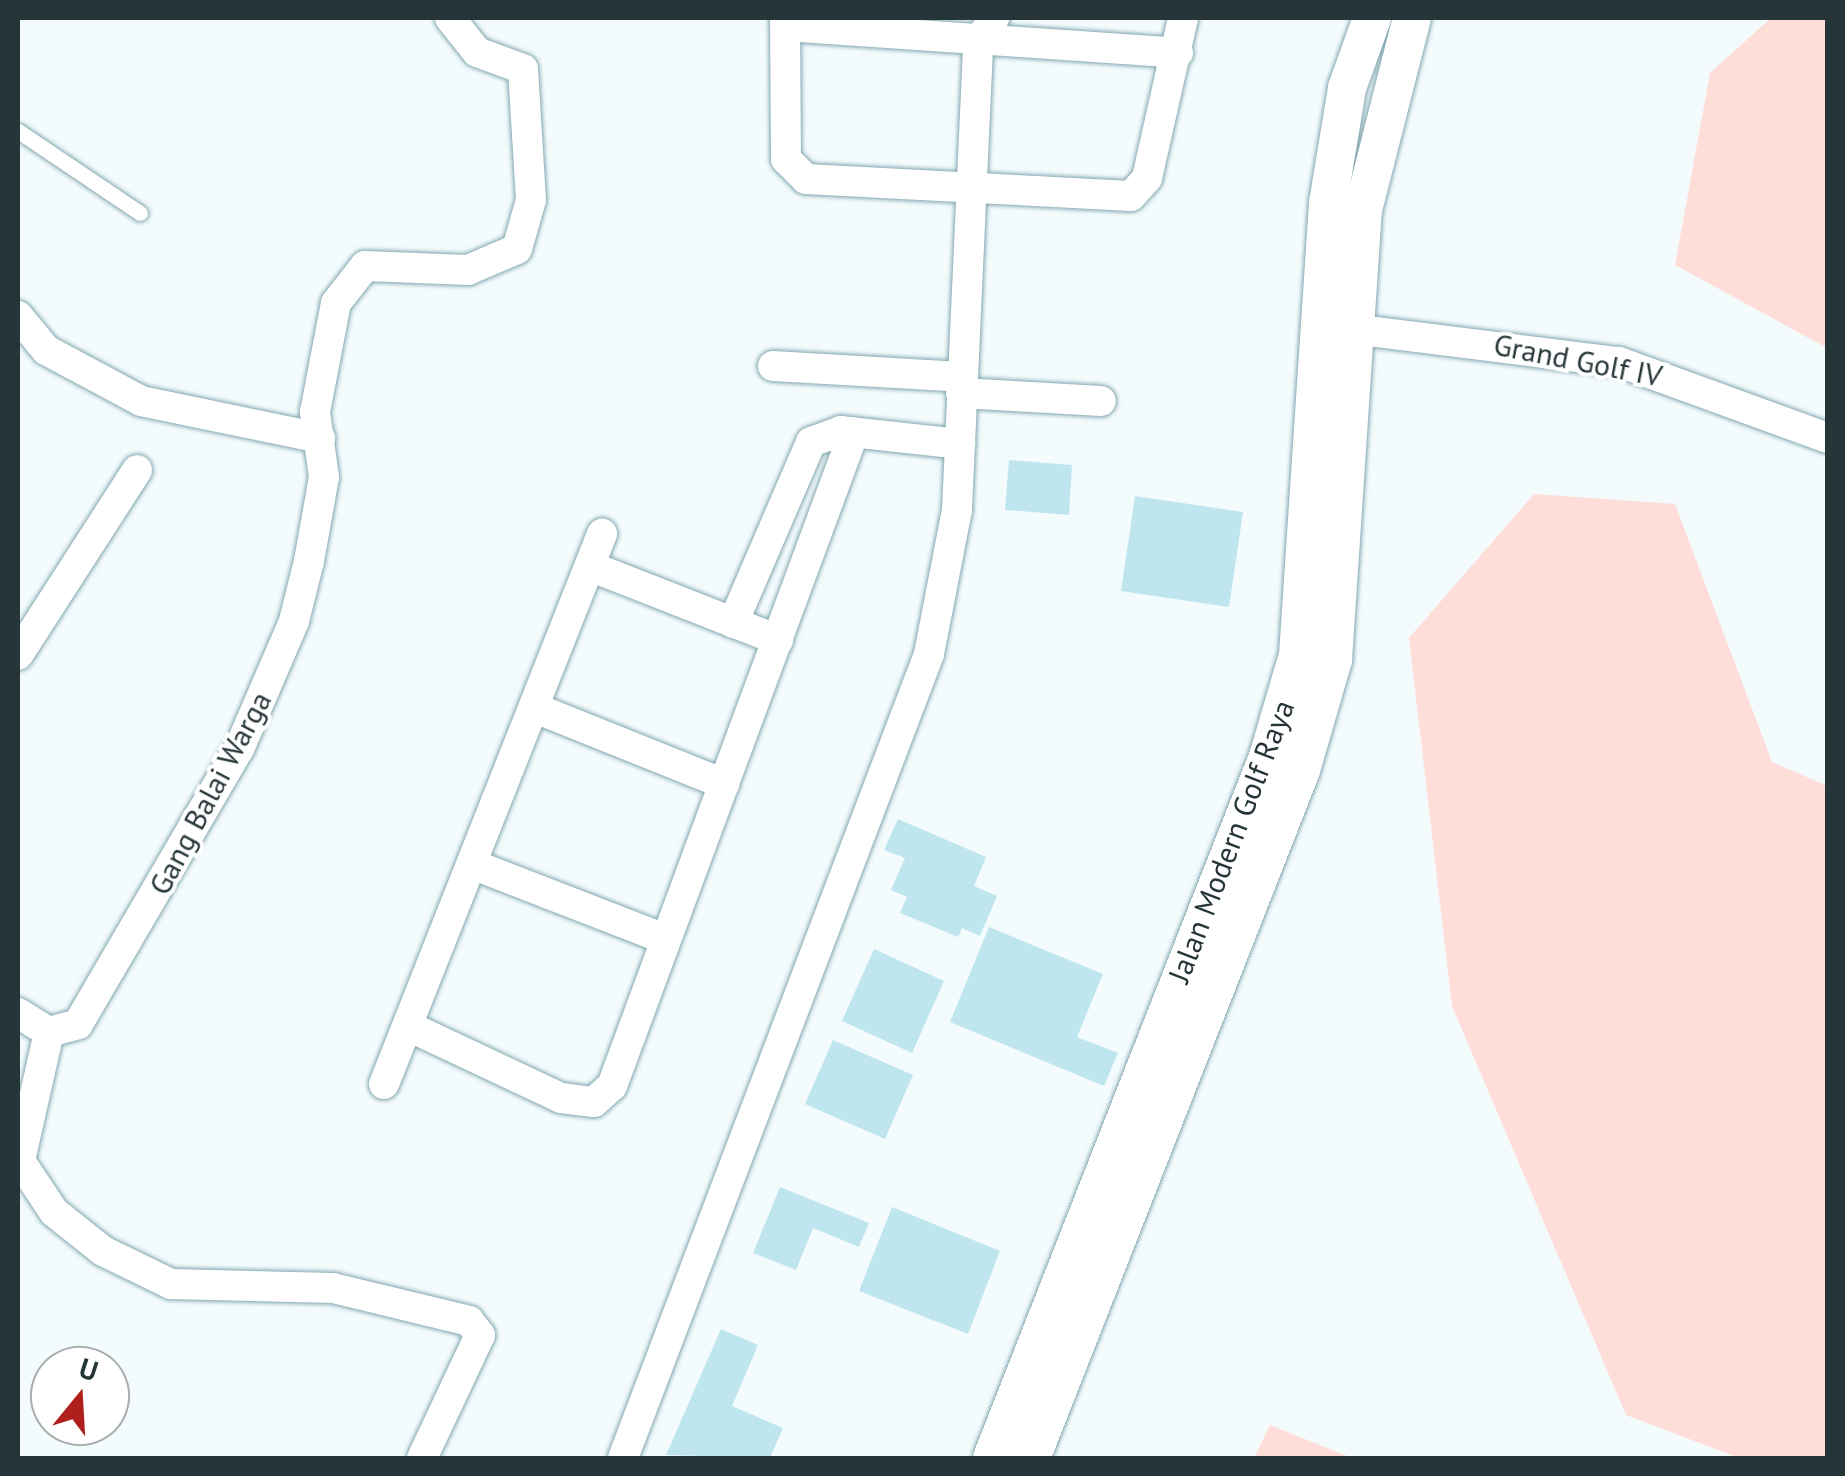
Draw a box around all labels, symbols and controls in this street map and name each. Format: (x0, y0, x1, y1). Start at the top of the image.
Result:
street label: Grand Golf IV (1491, 326, 1665, 394)
street label: Gang Balai Warga (141, 685, 279, 901)
street label: Jalan Modern Golf Raya (1161, 695, 1301, 987)
north arrow (30, 1346, 130, 1446)
text: U (75, 1349, 103, 1389)

